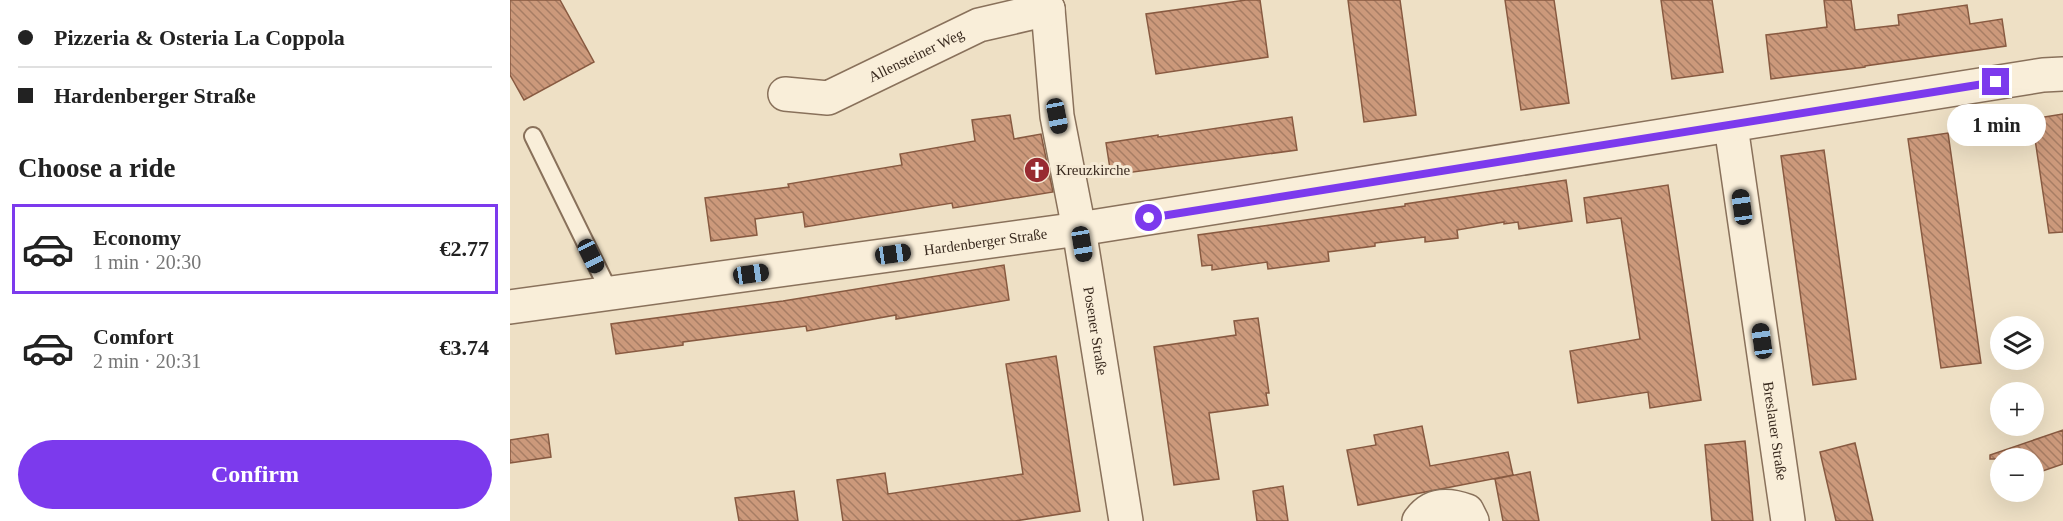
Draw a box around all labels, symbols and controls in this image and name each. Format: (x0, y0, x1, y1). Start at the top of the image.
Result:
text: Pizzeria & Osteria La Coppola (54, 25, 345, 50)
street label: Allensteiner Weg (866, 25, 967, 85)
route end (1982, 68, 2009, 95)
text: Hardenberger Straße (54, 83, 256, 108)
car (1045, 97, 1069, 135)
callout: 1 min (1946, 103, 2046, 145)
text: 1 min (1972, 114, 2021, 136)
text: Choose a ride (18, 153, 176, 183)
church icon: Kreuzkirche (1022, 155, 1052, 185)
place label: Kreuzkirche (1056, 162, 1130, 178)
car (1731, 188, 1753, 226)
route start (1135, 204, 1162, 231)
icon: car (21, 222, 75, 276)
text: Economy (93, 225, 181, 250)
street label: Hardenberger Straße (923, 225, 1049, 258)
car (1070, 225, 1094, 263)
text: €2.77 (440, 236, 489, 261)
car (575, 236, 607, 276)
car (874, 243, 912, 265)
text: 1 min · 20:30 (93, 251, 201, 273)
car (732, 263, 770, 285)
street label: Posener Straße (1080, 285, 1110, 377)
map controls (1990, 316, 2044, 502)
button: layers (1990, 316, 2044, 370)
icon: car (21, 321, 75, 375)
car (1751, 322, 1773, 360)
text: Comfort (93, 324, 174, 349)
text: €3.74 (440, 335, 489, 360)
text: 2 min · 20:31 (93, 350, 201, 372)
street label: Breslauer Straße (1760, 380, 1790, 482)
button: + (1990, 382, 2044, 436)
button: Confirm (18, 440, 492, 509)
button: − (1990, 448, 2044, 502)

